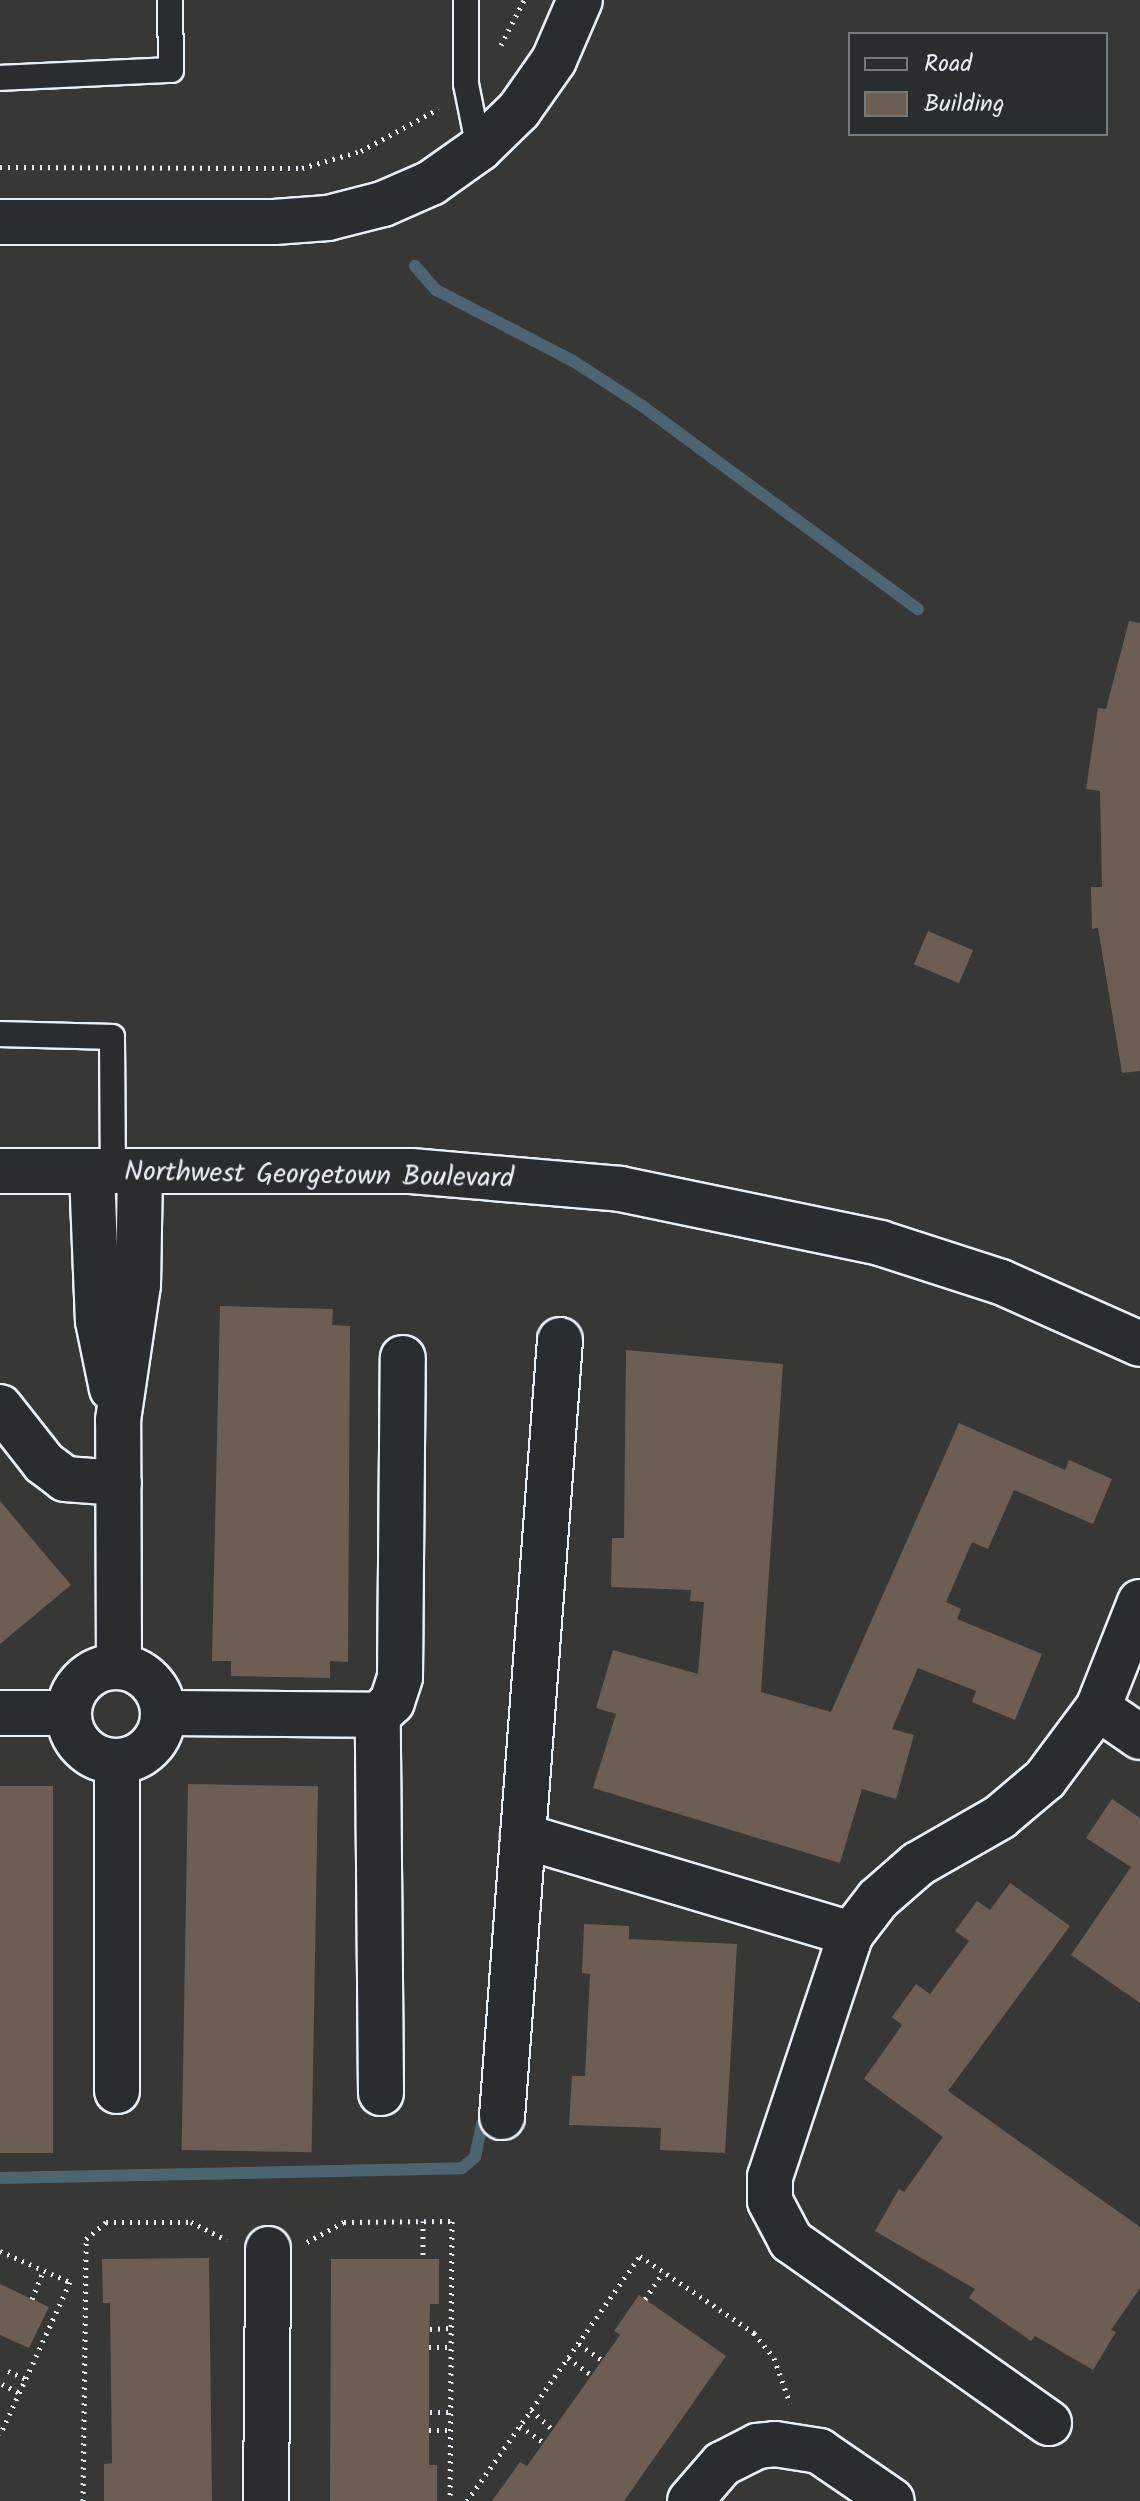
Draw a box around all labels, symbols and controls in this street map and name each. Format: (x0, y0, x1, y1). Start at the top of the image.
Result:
legend (848, 32, 1108, 136)
text: Road (924, 45, 972, 84)
text: Building (924, 85, 1004, 124)
street label: Northwest Georgetown Boulevard (124, 1156, 514, 1196)

